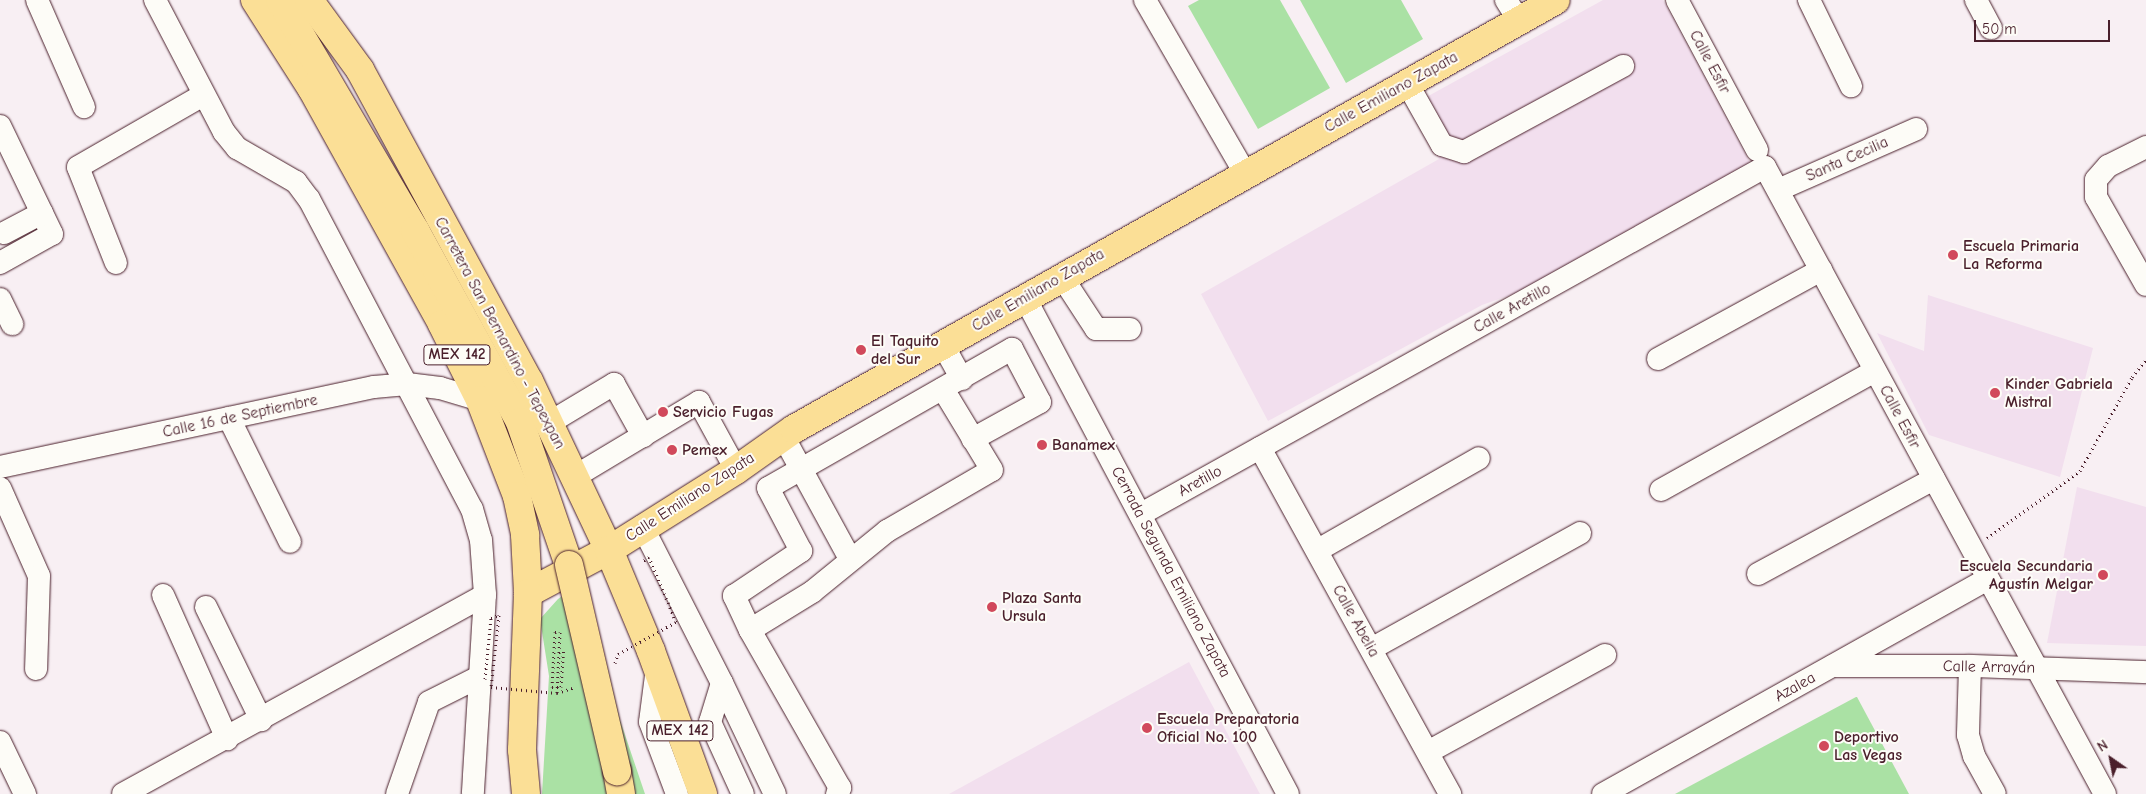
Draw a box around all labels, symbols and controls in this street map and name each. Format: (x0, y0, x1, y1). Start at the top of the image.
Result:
scale bar (1976, 10, 2112, 42)
text: 50 m (1982, 20, 2017, 38)
street label: Calle Esfir (1685, 27, 1735, 97)
street label: Calle Emiliano Zapata (1321, 47, 1461, 137)
street label: Santa Cecilia (1803, 132, 1891, 186)
street label: Carretera San Bernardino - Tepexpan (430, 214, 570, 452)
place label: Escuela Primaria La Reforma (1963, 236, 2079, 274)
street label: Calle Emiliano Zapata (968, 244, 1108, 336)
marker: Escuela Primaria La Reforma (1947, 249, 1959, 261)
street label: Calle Aretillo (1470, 279, 1554, 337)
place label: El Taquito del Sur (871, 331, 939, 369)
road number: MEX 142 (423, 342, 491, 368)
marker: El Taquito del Sur (855, 344, 867, 356)
place label: Kinder Gabriela Mistral (2005, 374, 2113, 412)
street label: Calle Esfir (1875, 382, 1925, 452)
marker: Kinder Gabriela Mistral (1989, 387, 2001, 399)
street label: Calle 16 de Septiembre (161, 390, 319, 442)
place label: Servicio Fugas (673, 402, 773, 422)
marker: Servicio Fugas (657, 406, 669, 418)
place label: Banamex (1052, 435, 1115, 455)
marker: Banamex (1036, 439, 1048, 451)
place label: Pemex (682, 440, 727, 460)
marker: Pemex (666, 444, 678, 456)
street label: Calle Emiliano Zapata (622, 448, 758, 546)
street label: Aretillo (1175, 461, 1225, 501)
street label: Cerrada Segunda Emiliano Zapata (1107, 463, 1235, 681)
place label: Escuela Secundaria Agustín Melgar (1959, 556, 2093, 594)
marker: Escuela Secundaria Agustín Melgar (2097, 569, 2109, 581)
street label: Calle Abelia (1328, 581, 1384, 661)
place label: Plaza Santa Ursula (1002, 588, 1082, 626)
marker: Plaza Santa Ursula (986, 601, 998, 613)
street label: Calle Arrayán (1943, 657, 2035, 677)
street label: Azalea (1771, 668, 1819, 706)
place label: Escuela Preparatoria Oficial No. 100 (1157, 709, 1299, 747)
road number: MEX 142 (646, 718, 714, 744)
marker: Escuela Preparatoria Oficial No. 100 (1141, 722, 1153, 734)
place label: Deportivo Las Vegas (1834, 727, 1902, 765)
north arrow (2086, 734, 2136, 784)
text: N (2094, 736, 2111, 756)
marker: Deportivo Las Vegas (1818, 740, 1830, 752)

